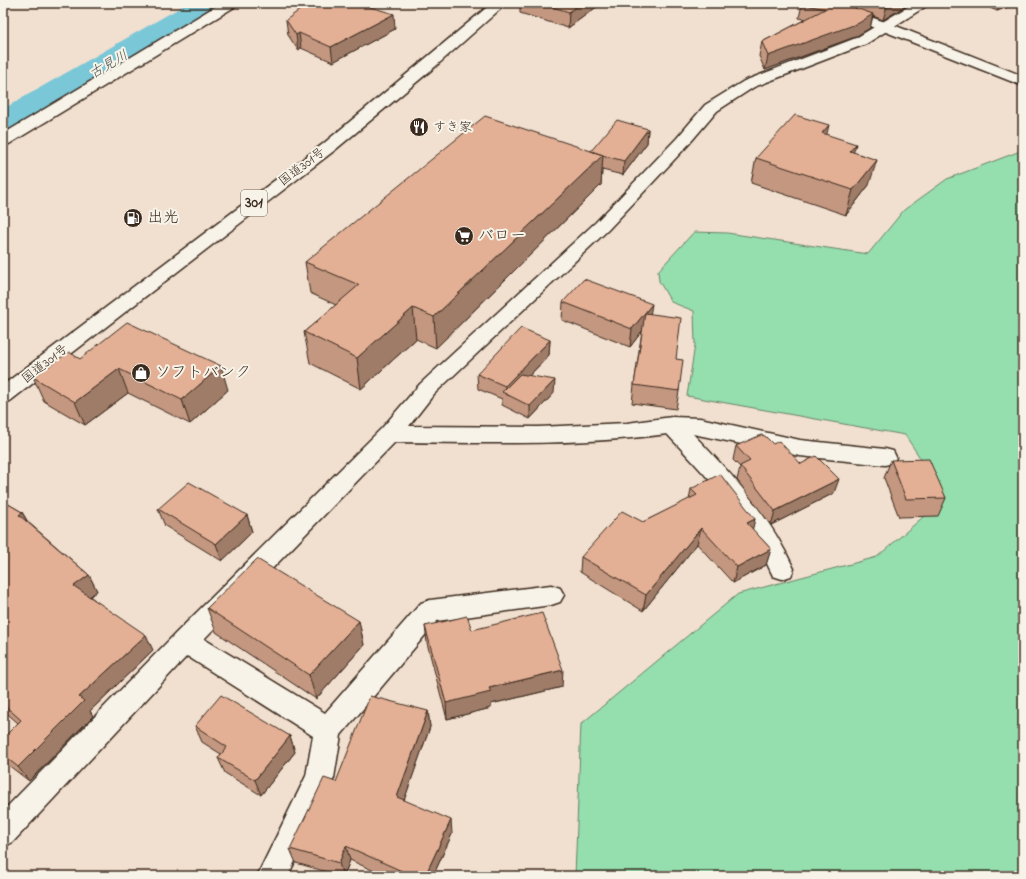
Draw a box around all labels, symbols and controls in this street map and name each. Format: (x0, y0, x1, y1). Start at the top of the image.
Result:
water label: 古見川 (86, 45, 132, 85)
restaurant icon: すき家 (408, 116, 430, 138)
place label: すき家 (433, 118, 472, 137)
street label: 国道301号 (275, 143, 329, 191)
road number: 301 (241, 190, 267, 216)
place label: 出光 (147, 206, 179, 230)
fuel station icon: 出光 (122, 207, 144, 229)
place label: バロー (478, 224, 526, 248)
supermarket icon: バロー (453, 225, 475, 247)
street label: 国道301号 (18, 340, 72, 388)
place label: ソフトバンク (155, 361, 251, 385)
shop icon: ソフトバンク (130, 362, 152, 384)

